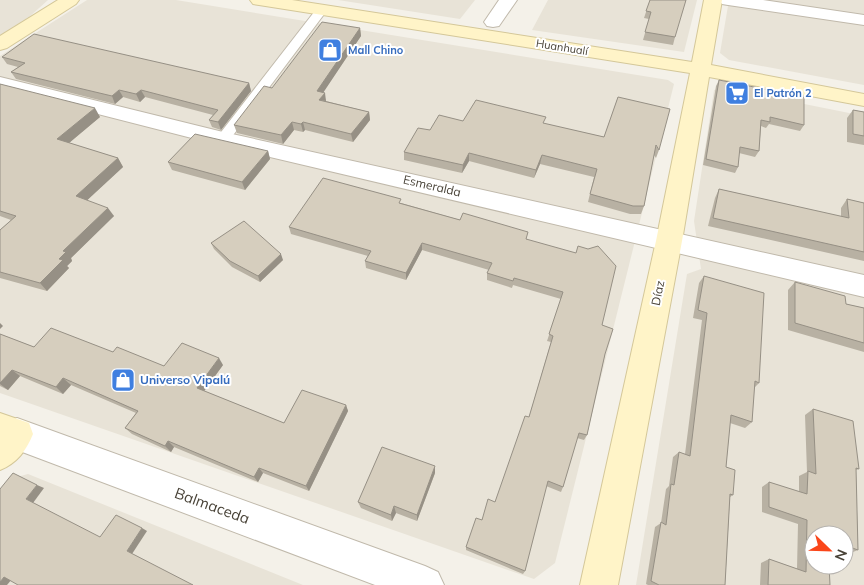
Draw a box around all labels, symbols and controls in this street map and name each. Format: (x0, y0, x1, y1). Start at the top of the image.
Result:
street label: Huanhualí (535, 36, 590, 58)
shop icon: Mall Chino (317, 37, 343, 63)
place label: Mall Chino (348, 43, 404, 57)
supermarket icon: El Patrón 2 (724, 80, 750, 106)
place label: El Patrón 2 (754, 86, 812, 100)
street label: Esmeralda (402, 172, 462, 199)
street label: Díaz (648, 279, 667, 307)
shop icon: Universo Vipalú (110, 367, 136, 393)
place label: Universo Vipalú (140, 372, 230, 387)
street label: Balmaceda (172, 483, 252, 528)
north arrow (804, 525, 854, 575)
text: N (831, 547, 851, 563)

